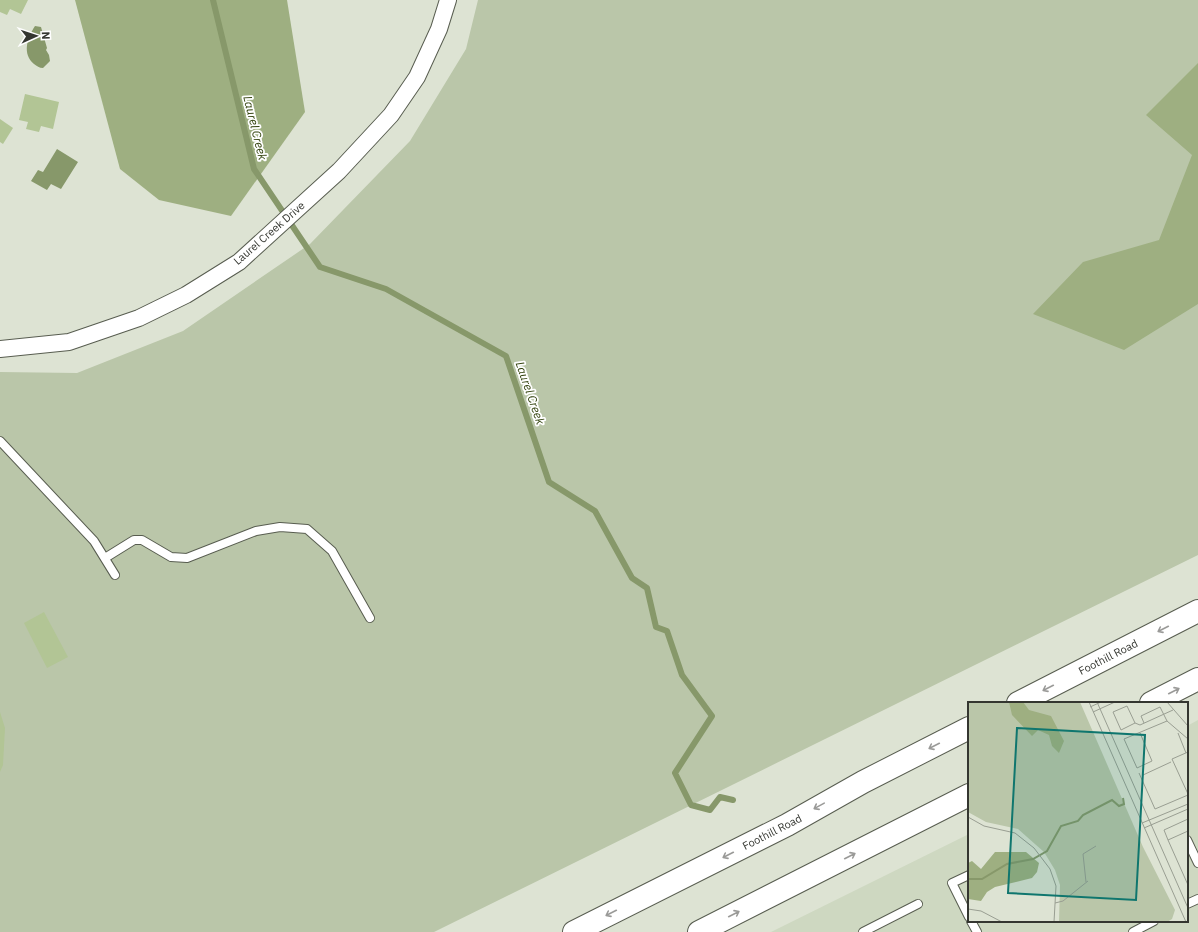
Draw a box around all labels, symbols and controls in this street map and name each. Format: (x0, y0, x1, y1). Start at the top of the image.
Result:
north arrow (16, 16, 56, 56)
text: N (39, 31, 53, 40)
water label: Laurel Creek (240, 94, 271, 162)
street label: Laurel Creek Drive (230, 198, 308, 268)
water label: Laurel Creek (513, 359, 549, 427)
one-way arrow (1158, 625, 1170, 633)
street label: Foothill Road (1076, 636, 1140, 678)
one-way arrow (1042, 685, 1054, 692)
one-way arrow (1168, 687, 1180, 694)
inset map (968, 702, 1188, 922)
one-way arrow (929, 742, 941, 750)
one-way arrow (814, 803, 826, 811)
street label: Foothill Road (740, 811, 804, 853)
one-way arrow (722, 852, 734, 859)
one-way arrow (844, 852, 856, 859)
one-way arrow (606, 910, 618, 917)
one-way arrow (728, 910, 740, 918)

